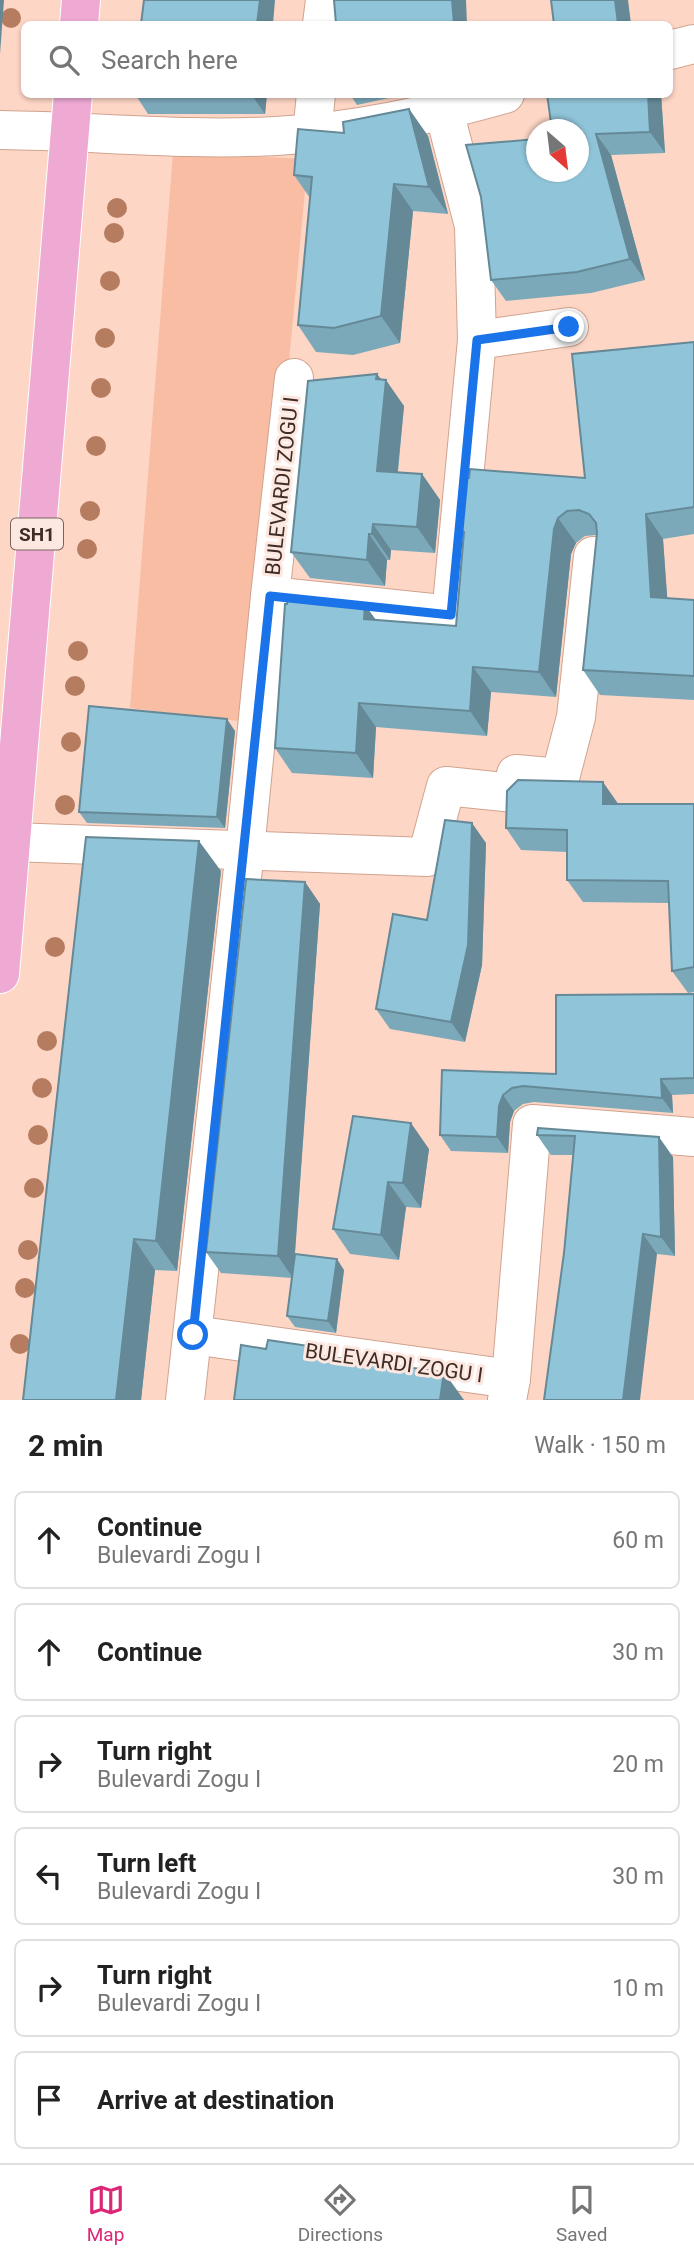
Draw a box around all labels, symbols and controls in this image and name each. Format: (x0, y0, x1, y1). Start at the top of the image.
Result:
search box (21, 21, 673, 98)
icon: search (45, 41, 83, 79)
text: Search here (101, 45, 238, 75)
north arrow (526, 119, 589, 182)
route end (553, 311, 584, 342)
street label: BULEVARDI ZOGU I (261, 395, 303, 577)
road number: SH1 (11, 519, 63, 550)
route start (177, 1319, 208, 1350)
street label: BULEVARDI ZOGU I (303, 1339, 485, 1387)
text: 2 min (28, 1428, 103, 1463)
text: Walk · 150 m (534, 1432, 666, 1459)
text: Continue (97, 1512, 202, 1542)
icon: ahead (30, 1521, 68, 1559)
text: 60 m (612, 1527, 664, 1554)
text: Bulevardi Zogu I (97, 1542, 261, 1569)
icon: ahead (30, 1633, 68, 1671)
text: Continue (97, 1637, 202, 1667)
text: 30 m (612, 1639, 664, 1666)
text: Turn right (97, 1736, 212, 1766)
icon: right (30, 1745, 68, 1783)
text: 20 m (612, 1751, 664, 1778)
text: Bulevardi Zogu I (97, 1766, 261, 1793)
text: Turn left (97, 1848, 196, 1878)
icon: left (30, 1857, 68, 1895)
text: 30 m (612, 1863, 664, 1890)
text: Bulevardi Zogu I (97, 1878, 261, 1905)
text: Turn right (97, 1960, 212, 1990)
icon: right (30, 1969, 68, 2007)
text: 10 m (612, 1975, 664, 2002)
text: Bulevardi Zogu I (97, 1990, 261, 2017)
icon: arrive (30, 2081, 68, 2119)
text: Arrive at destination (97, 2085, 334, 2115)
tab: Map (87, 2181, 125, 2246)
tab: Directions (298, 2181, 383, 2246)
tab: Saved (556, 2181, 607, 2246)

